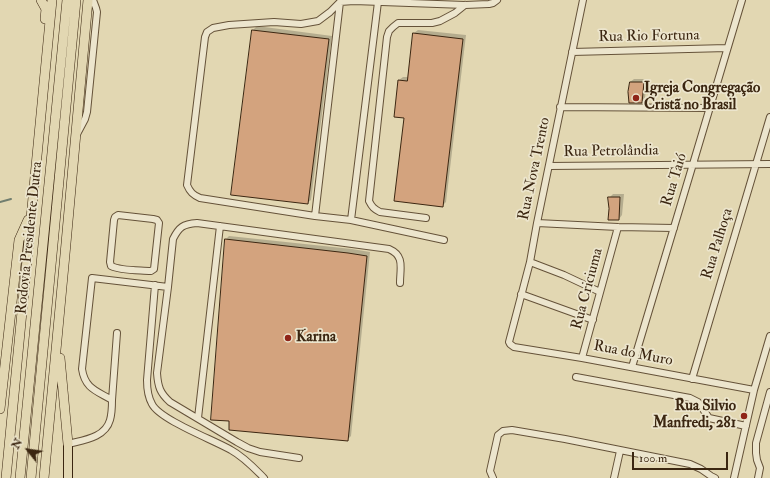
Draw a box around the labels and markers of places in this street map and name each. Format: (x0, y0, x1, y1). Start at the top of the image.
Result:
place label: Igreja Congregação Cristã no Brasil (644, 80, 760, 115)
marker: Igreja Congregação Cristã no Brasil (631, 93, 641, 103)
place label: Karina (296, 329, 336, 347)
marker: Karina (283, 333, 293, 343)
place label: Rua Silvio Manfredi, 281 (653, 398, 736, 433)
marker: Rua Silvio Manfredi, 281 (739, 411, 749, 421)

